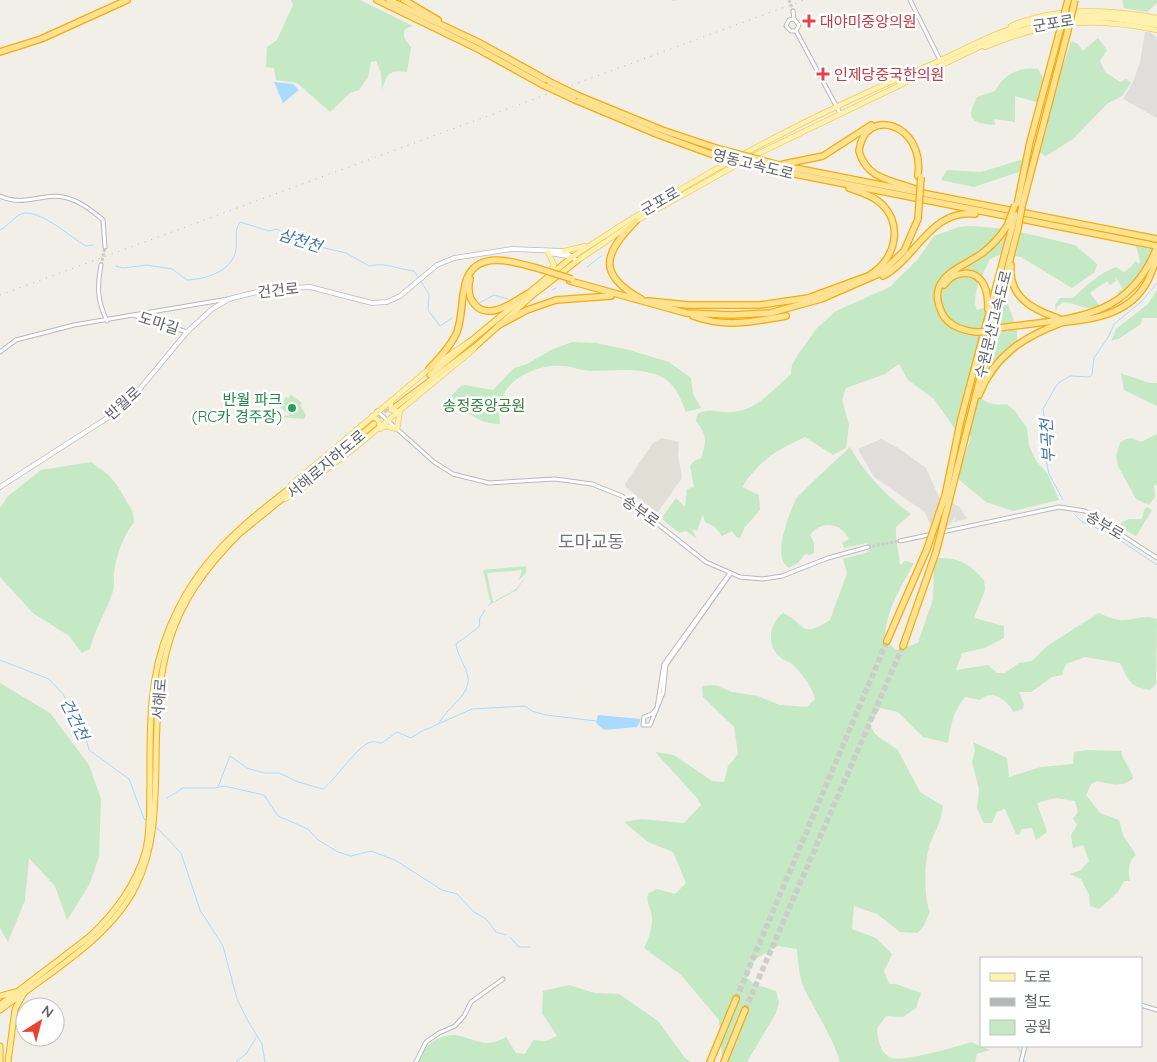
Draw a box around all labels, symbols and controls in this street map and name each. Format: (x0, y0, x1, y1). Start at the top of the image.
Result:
street label: 군포로 (1031, 10, 1075, 36)
place label: 대야미중앙의원 (820, 12, 917, 31)
marker: 대야미중앙의원 (802, 14, 816, 28)
place label: 인제당중국한의원 (834, 65, 944, 84)
marker: 인제당중국한의원 (816, 67, 830, 81)
street label: 영동고속도로 (711, 145, 795, 183)
street label: 군포로 (637, 182, 683, 220)
water label: 삼천천 (276, 224, 326, 257)
street label: 수원문산고속도로 (970, 268, 1016, 380)
street label: 건건로 (256, 278, 300, 302)
street label: 도마길 (136, 308, 182, 338)
street label: 반월로 (101, 382, 145, 424)
place label: 반월 파크 (RC카 경주장) (192, 390, 282, 426)
park label: 송정중앙공원 (443, 396, 525, 415)
marker: 반월 파크 (RC카 경주장) (286, 402, 298, 414)
water label: 부곡천 (1036, 416, 1058, 464)
street label: 서해로지하도로 (283, 426, 369, 502)
street label: 송부로 (619, 491, 663, 531)
street label: 송부로 (1082, 506, 1128, 544)
district label: 도마교동 (558, 530, 624, 553)
street label: 서해로 (148, 678, 170, 720)
water label: 건건천 (56, 695, 95, 745)
legend (980, 957, 1142, 1047)
text: 도로 (1024, 967, 1052, 986)
text: 철도 (1024, 992, 1052, 1011)
north arrow (15, 997, 65, 1047)
text: N (38, 1001, 57, 1022)
text: 공원 (1024, 1017, 1052, 1036)

